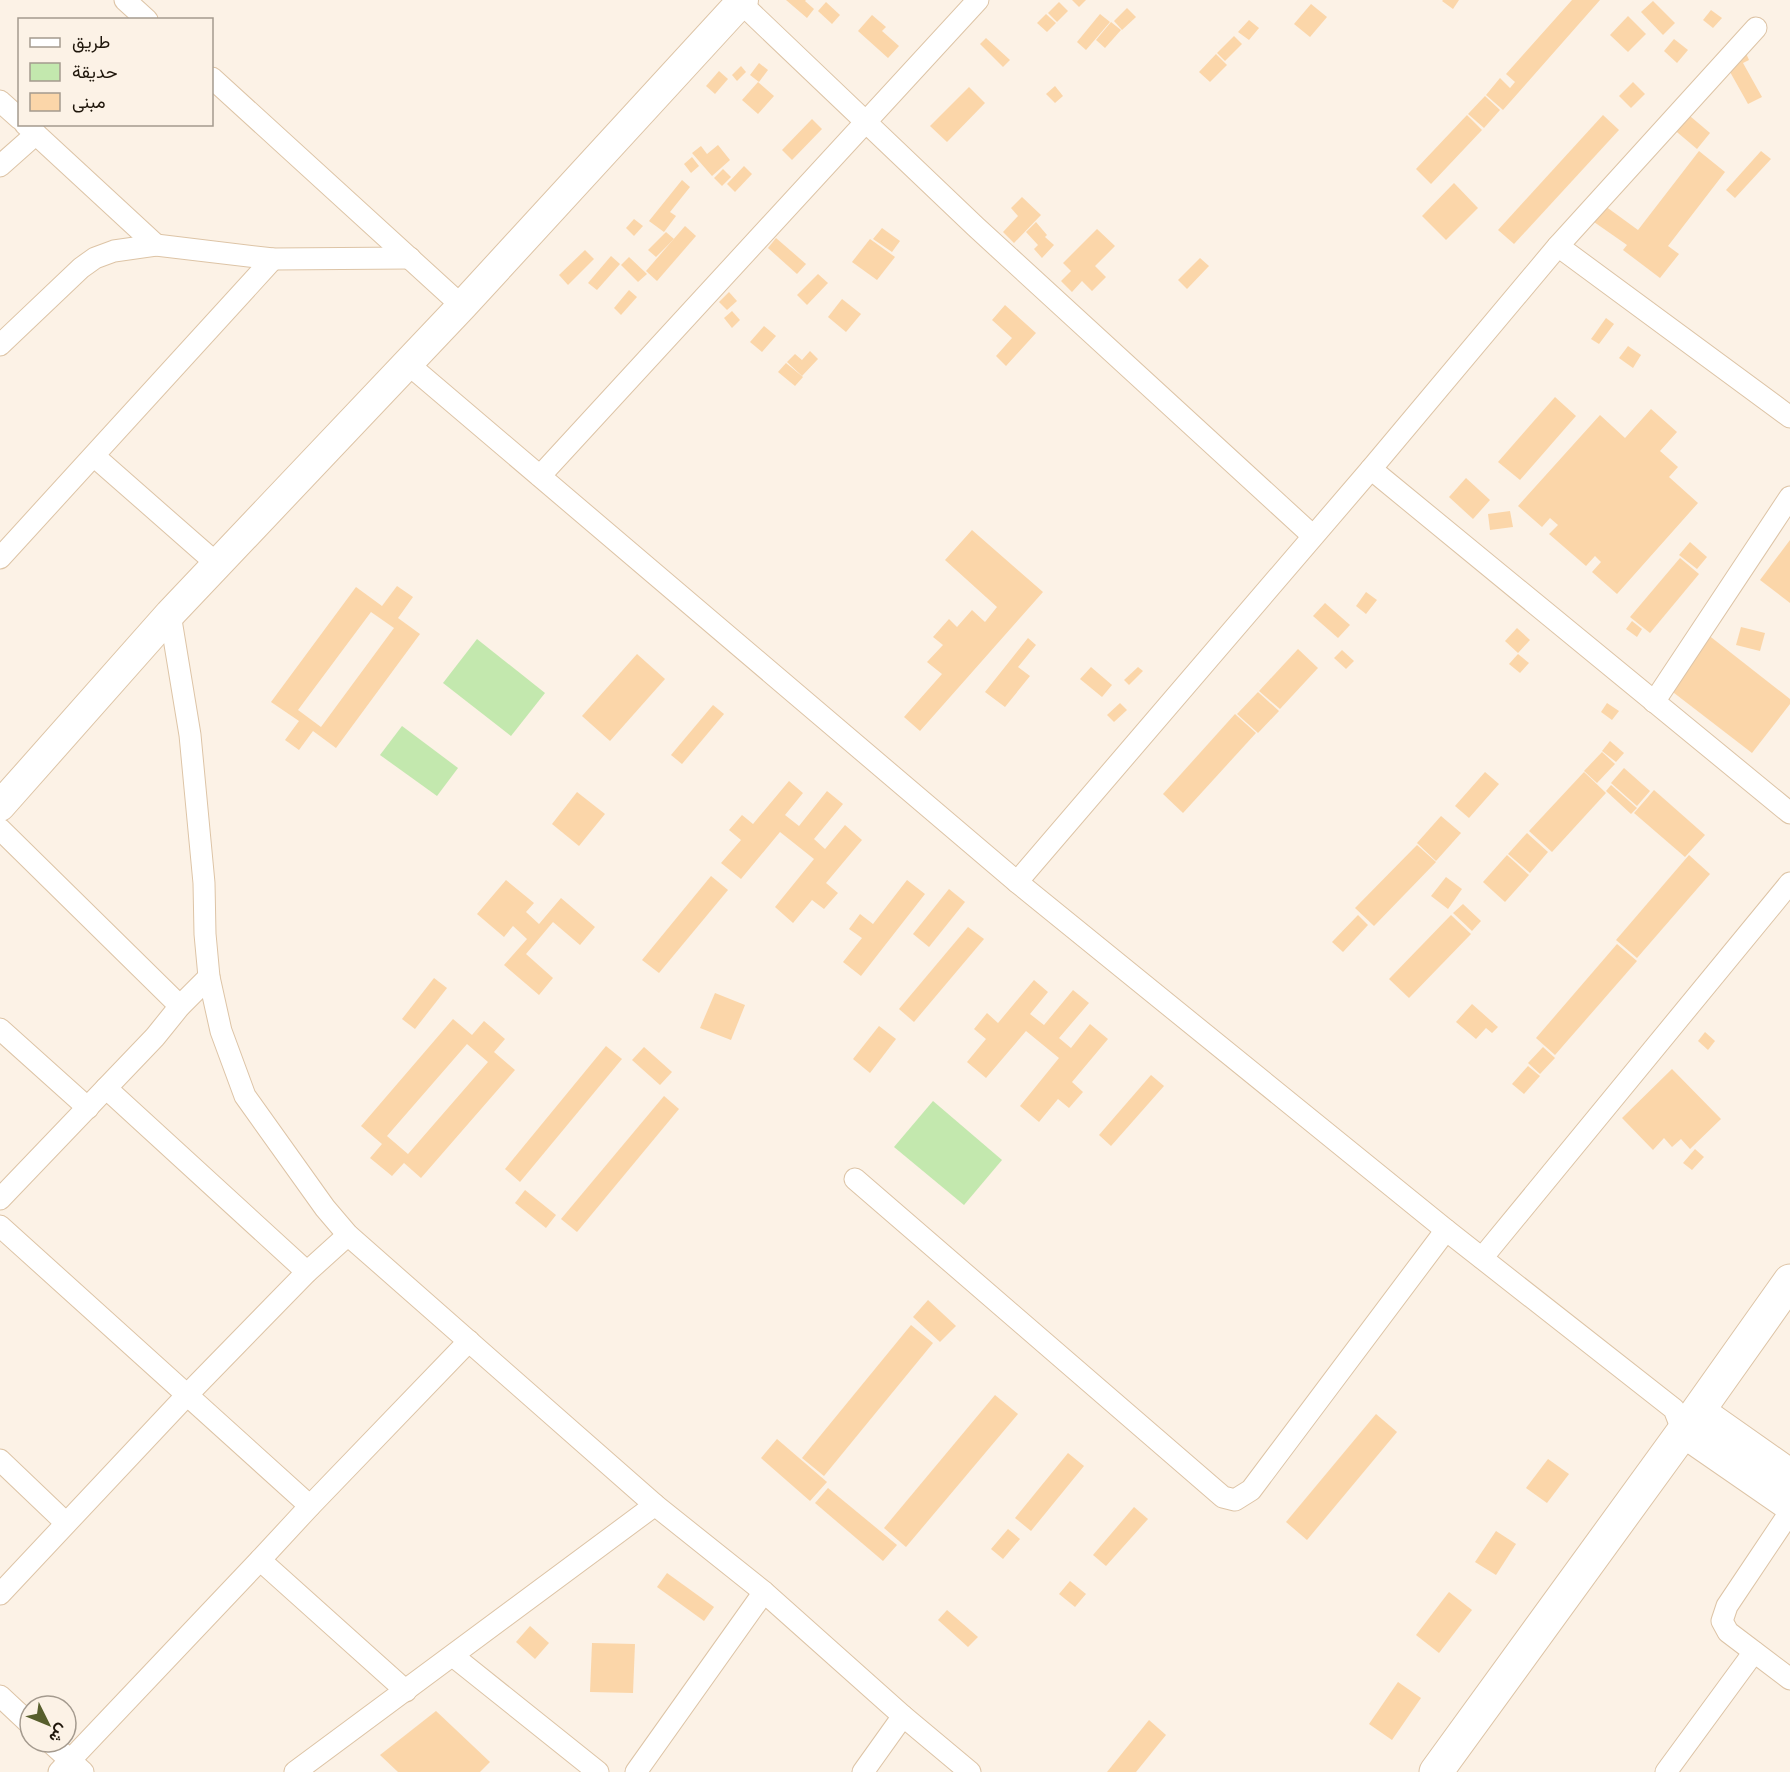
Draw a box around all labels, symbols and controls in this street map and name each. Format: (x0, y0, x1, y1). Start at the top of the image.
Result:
legend (18, 18, 213, 126)
text: طريق (72, 30, 110, 53)
text: حديقة (72, 60, 118, 83)
text: مبنى (72, 90, 106, 113)
north arrow (18, 1694, 78, 1754)
text: ش (45, 1720, 73, 1748)

